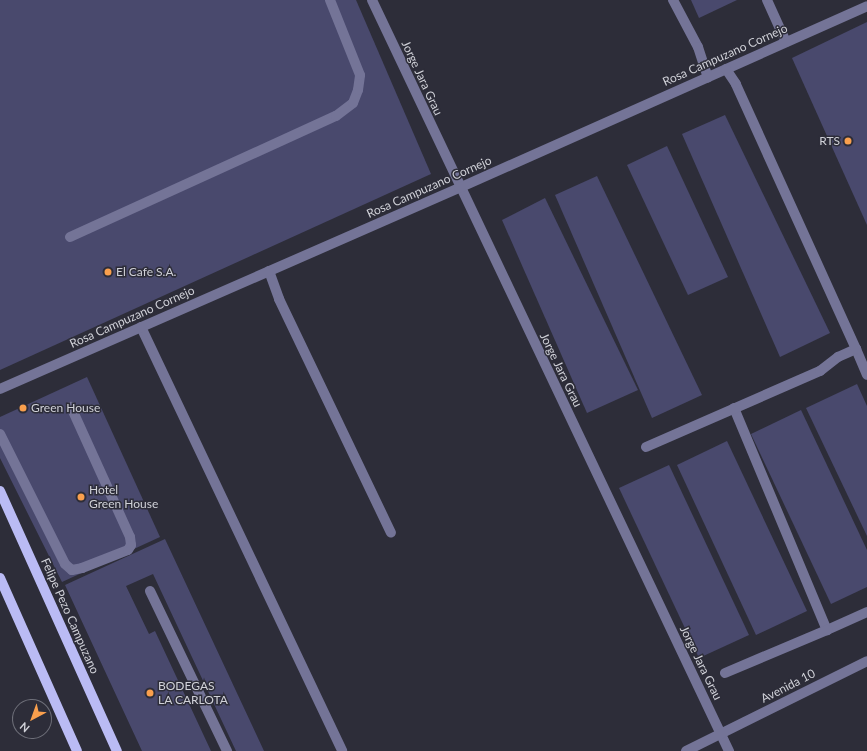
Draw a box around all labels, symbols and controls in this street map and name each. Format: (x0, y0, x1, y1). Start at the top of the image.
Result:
street label: Rosa Campuzano Cornejo (660, 21, 790, 89)
street label: Jorge Jara Grau (398, 38, 446, 118)
place label: RTS (819, 134, 840, 148)
marker: RTS (843, 136, 853, 146)
street label: Rosa Campuzano Cornejo (364, 153, 494, 221)
place label: El Cafe S.A. (116, 265, 176, 279)
marker: El Cafe S.A. (103, 267, 113, 277)
street label: Rosa Campuzano Cornejo (67, 283, 197, 351)
street label: Jorge Jara Grau (537, 330, 585, 410)
place label: Green House (31, 401, 100, 415)
marker: Green House (18, 403, 28, 413)
place label: Hotel Green House (89, 483, 158, 511)
marker: Hotel Green House (76, 492, 86, 502)
street label: Felipe Pezo Campuzano (38, 556, 102, 676)
street label: Jorge Jara Grau (677, 623, 725, 703)
street label: Avenida 10 (758, 666, 818, 706)
place label: BODEGAS LA CARLOTA (158, 679, 228, 707)
marker: BODEGAS LA CARLOTA (145, 688, 155, 698)
north arrow (12, 699, 52, 739)
text: N (17, 720, 32, 735)

